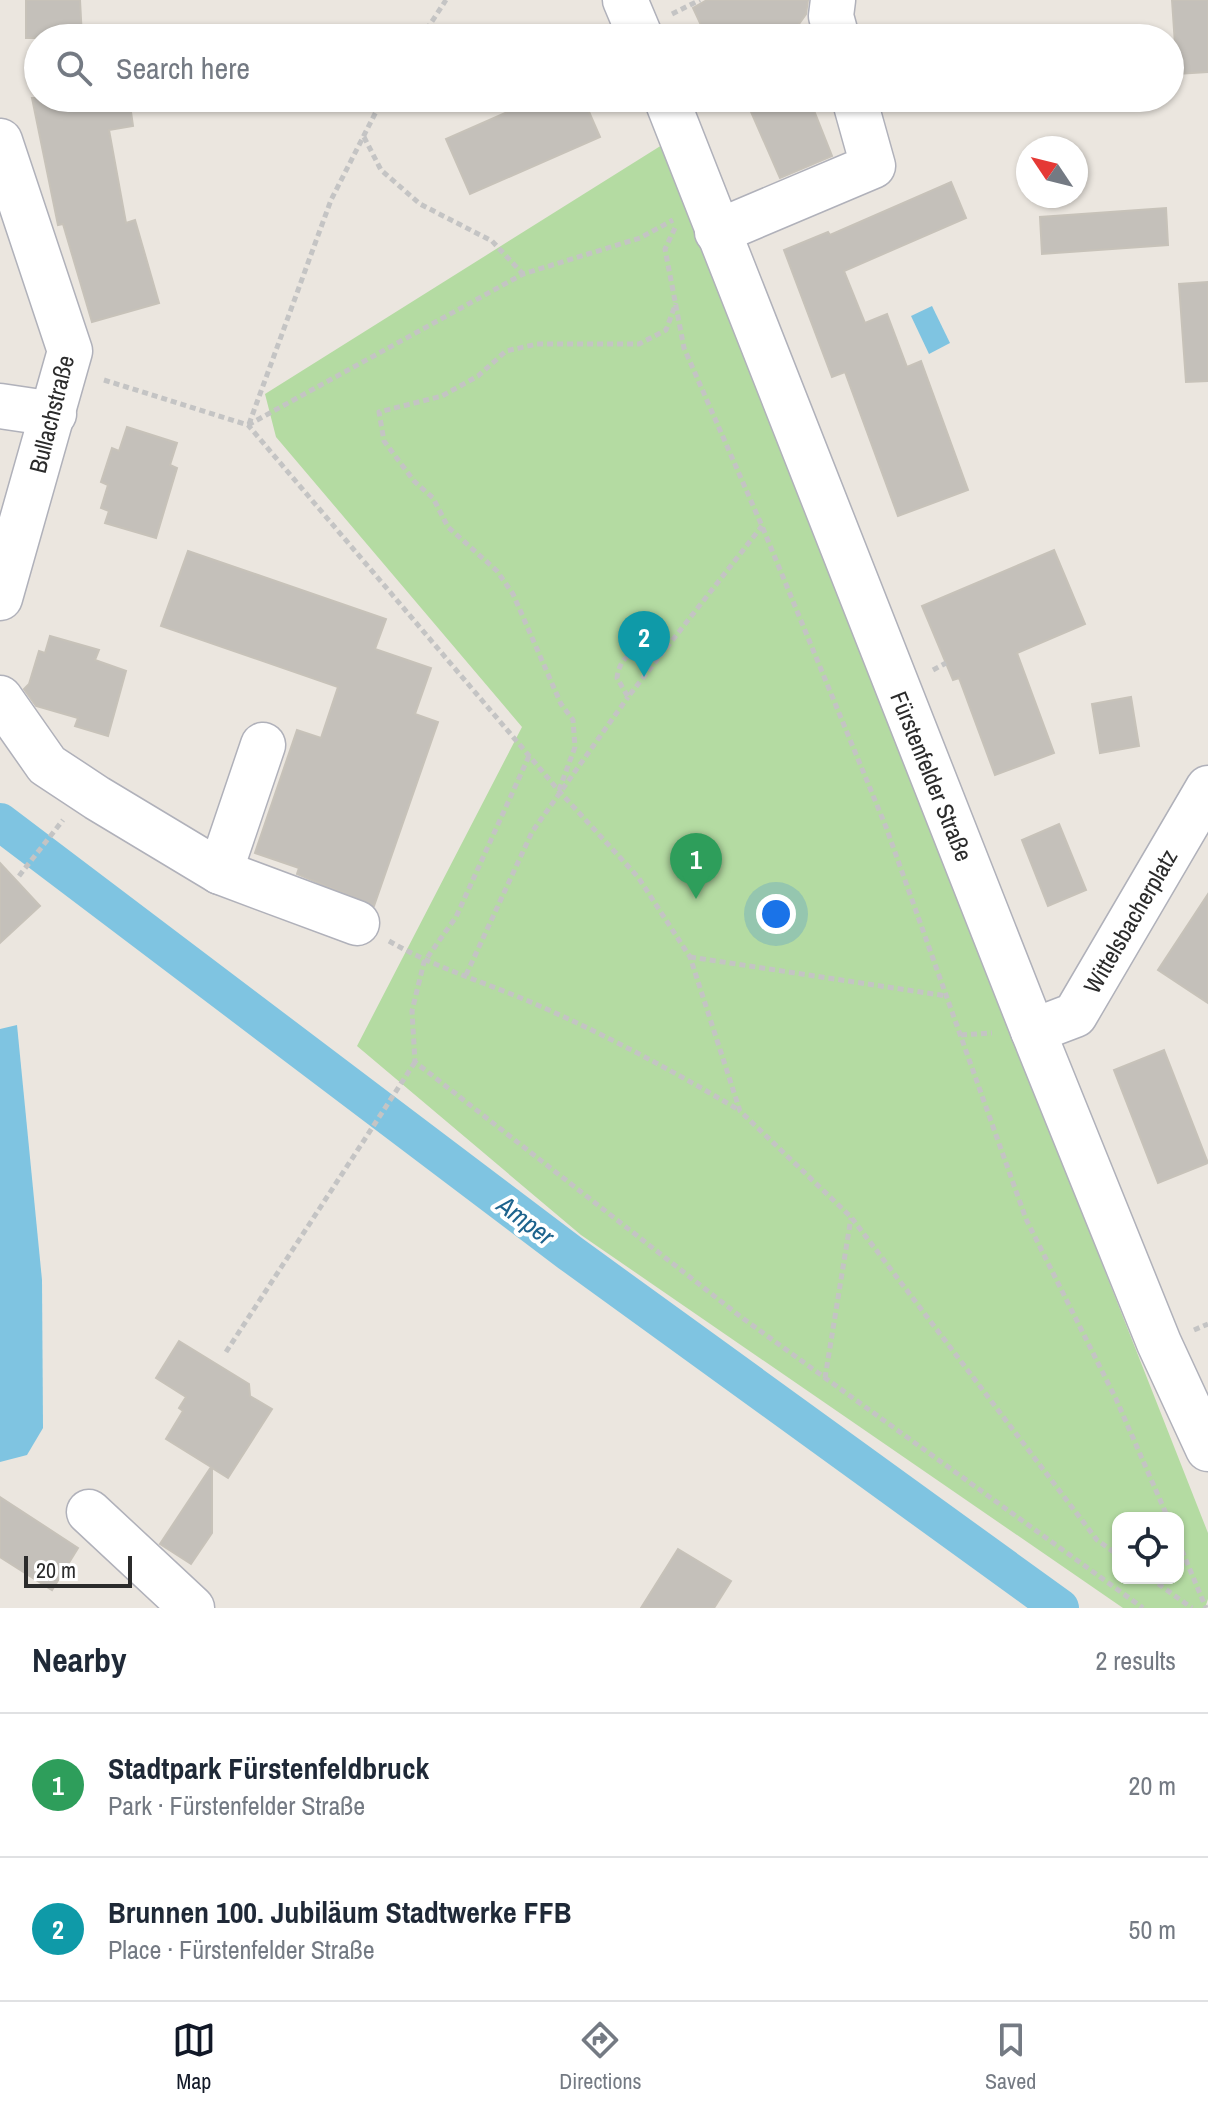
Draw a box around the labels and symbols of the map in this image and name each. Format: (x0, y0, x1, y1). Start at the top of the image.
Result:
north arrow (1016, 136, 1088, 208)
street label: Bullachstraße (21, 352, 81, 476)
pin: 2 (618, 611, 670, 677)
street label: Fürstenfelder Straße (883, 686, 981, 866)
pin: 1 (670, 833, 722, 899)
street label: Wittelsbacherplatz (1076, 843, 1184, 999)
your location (756, 894, 796, 934)
water label: Amper (490, 1187, 562, 1253)
scale bar (24, 1552, 132, 1588)

